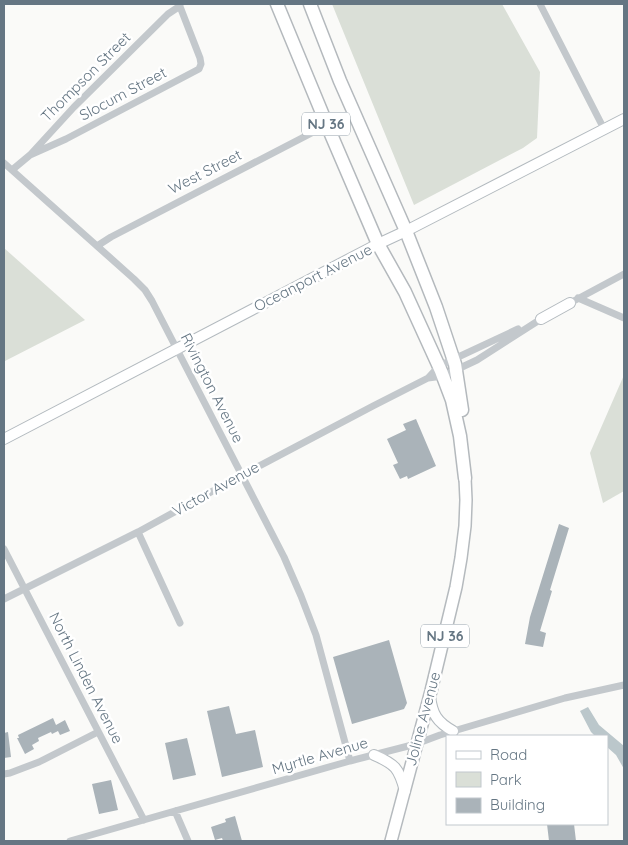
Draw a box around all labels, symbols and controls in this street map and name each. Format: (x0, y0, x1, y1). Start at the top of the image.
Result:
street label: Thompson Street (37, 28, 135, 126)
street label: Slocum Street (76, 63, 170, 124)
road number: NJ 36 (302, 112, 350, 136)
street label: West Street (165, 145, 245, 198)
street label: Oceanport Avenue (251, 240, 375, 316)
street label: Rivington Avenue (177, 330, 248, 446)
street label: Victor Avenue (169, 457, 262, 520)
street label: North Linden Avenue (45, 609, 128, 747)
road number: NJ 36 (421, 624, 469, 648)
street label: Joline Avenue (401, 670, 444, 768)
street label: Myrtle Avenue (270, 733, 370, 778)
legend (446, 735, 608, 825)
text: Road (490, 745, 527, 764)
text: Park (490, 770, 522, 789)
text: Building (490, 795, 545, 814)

